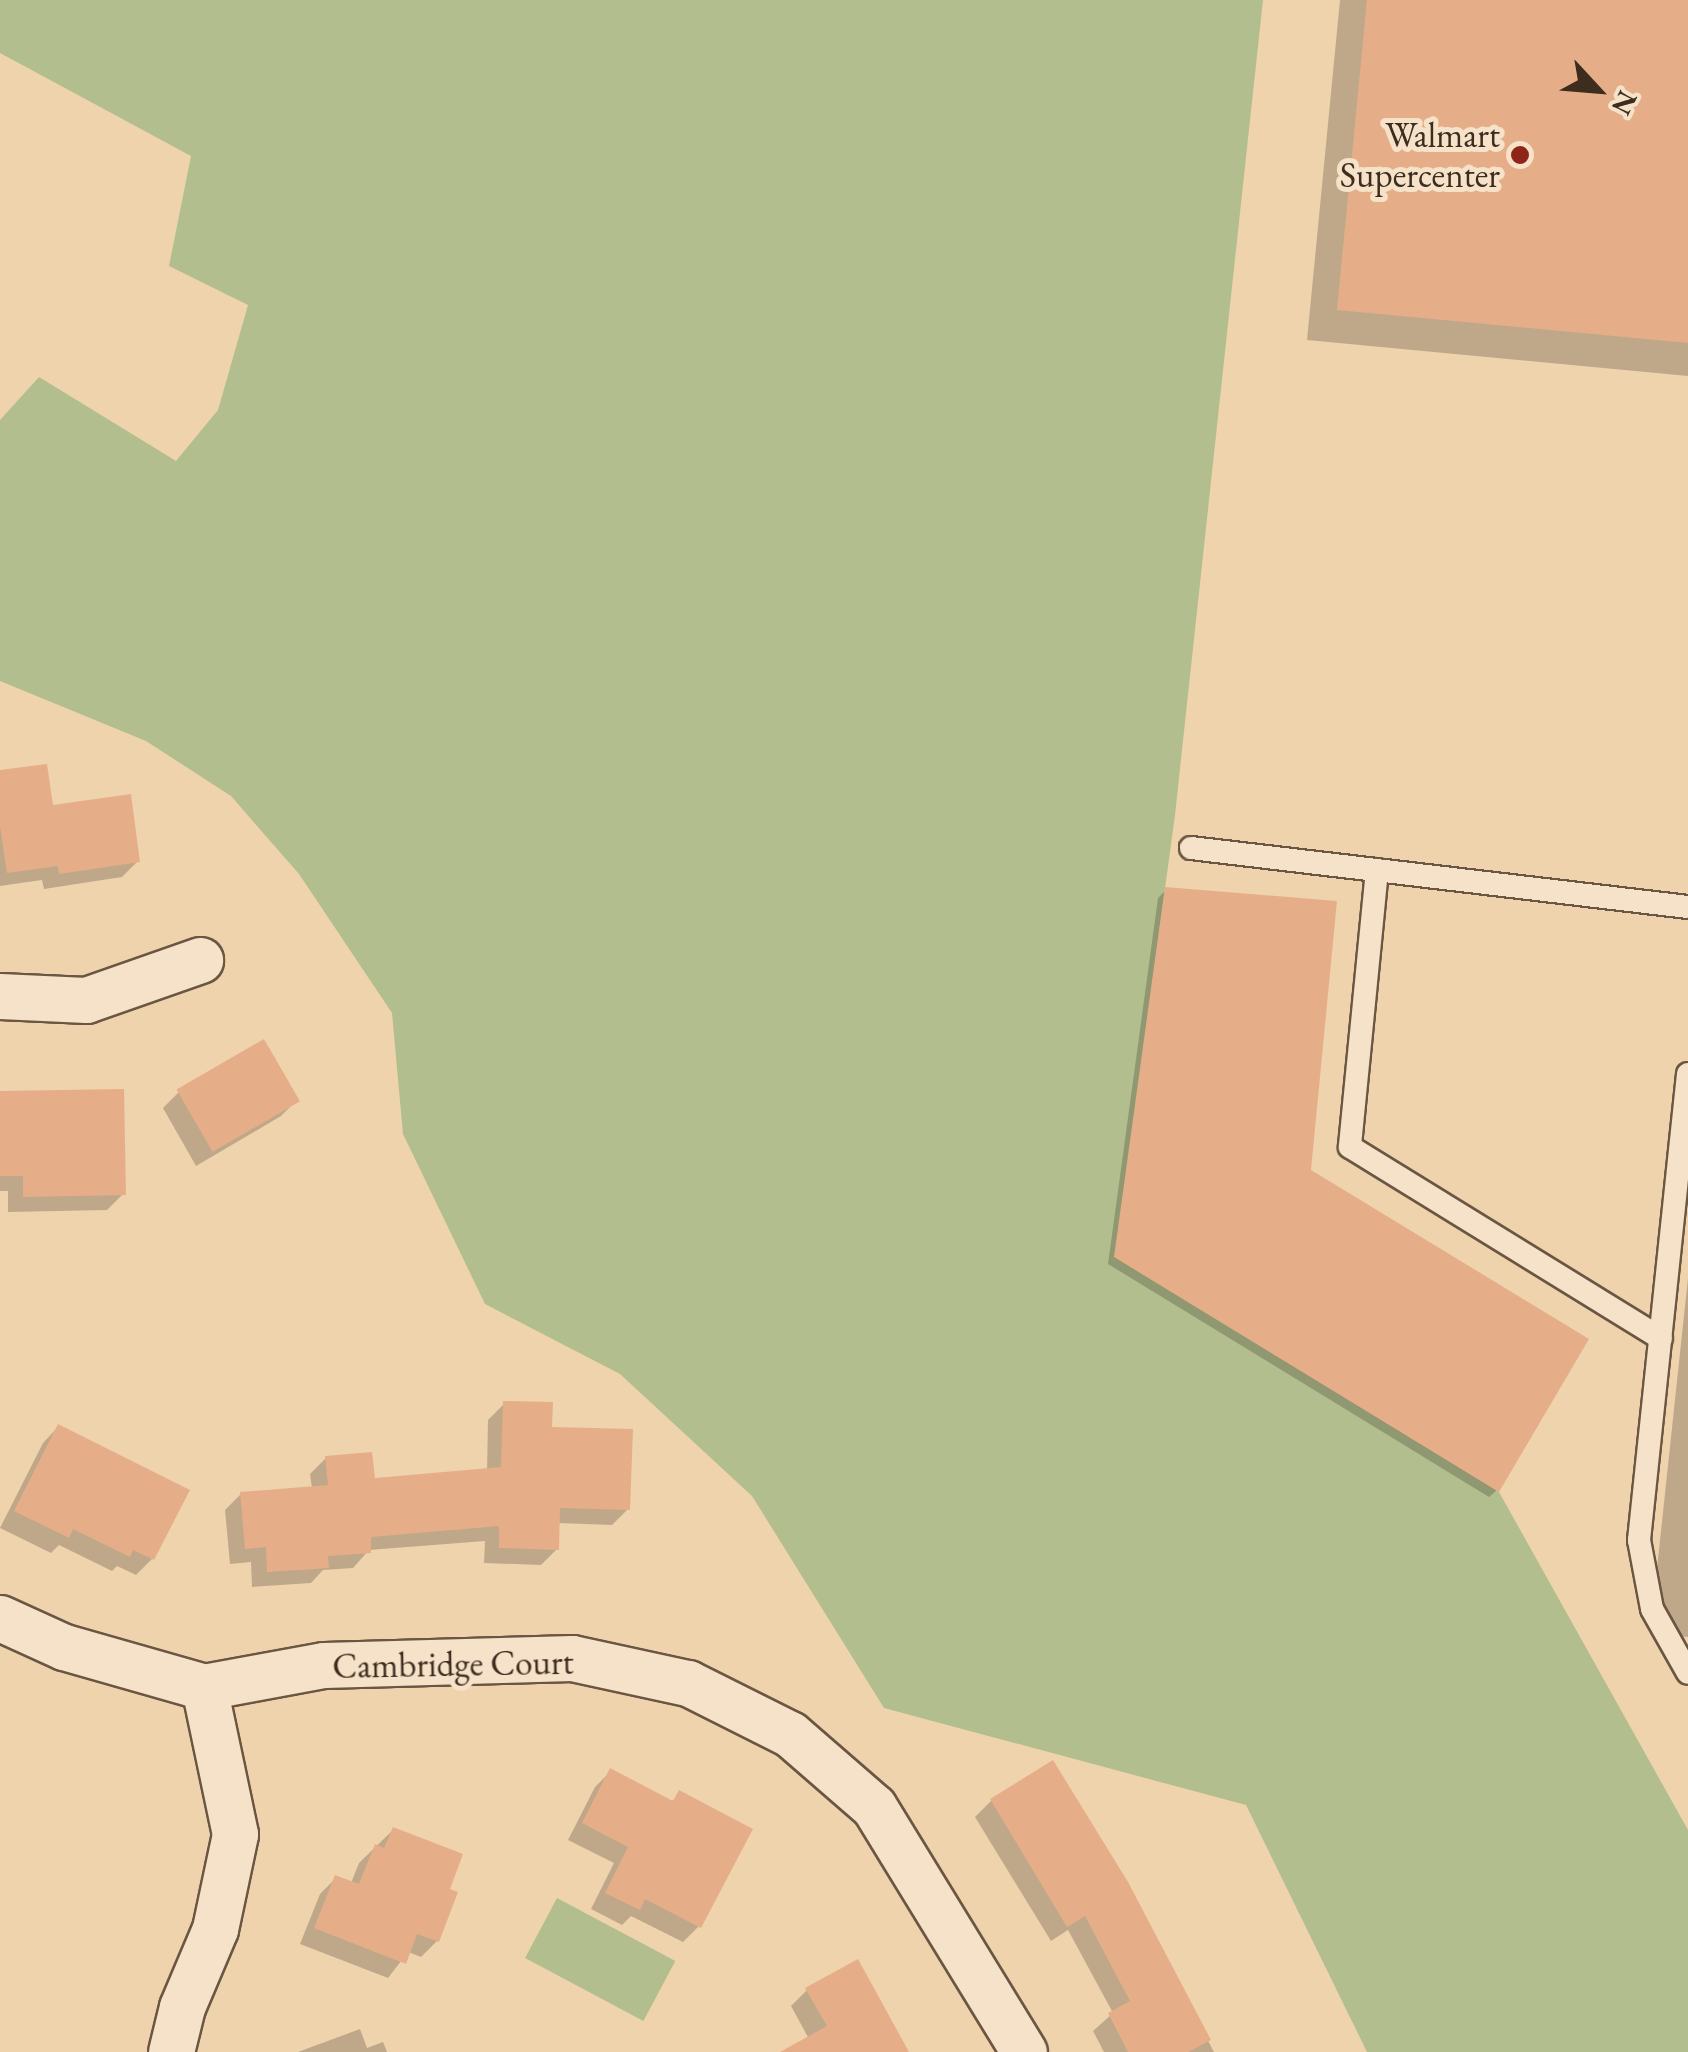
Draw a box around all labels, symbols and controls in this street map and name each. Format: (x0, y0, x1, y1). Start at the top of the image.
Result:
north arrow (1548, 40, 1648, 140)
text: N (1604, 85, 1646, 121)
place label: Walmart Supercenter (1340, 114, 1500, 196)
marker: Walmart Supercenter (1509, 144, 1531, 166)
street label: Cambridge Court (332, 1641, 574, 1687)

